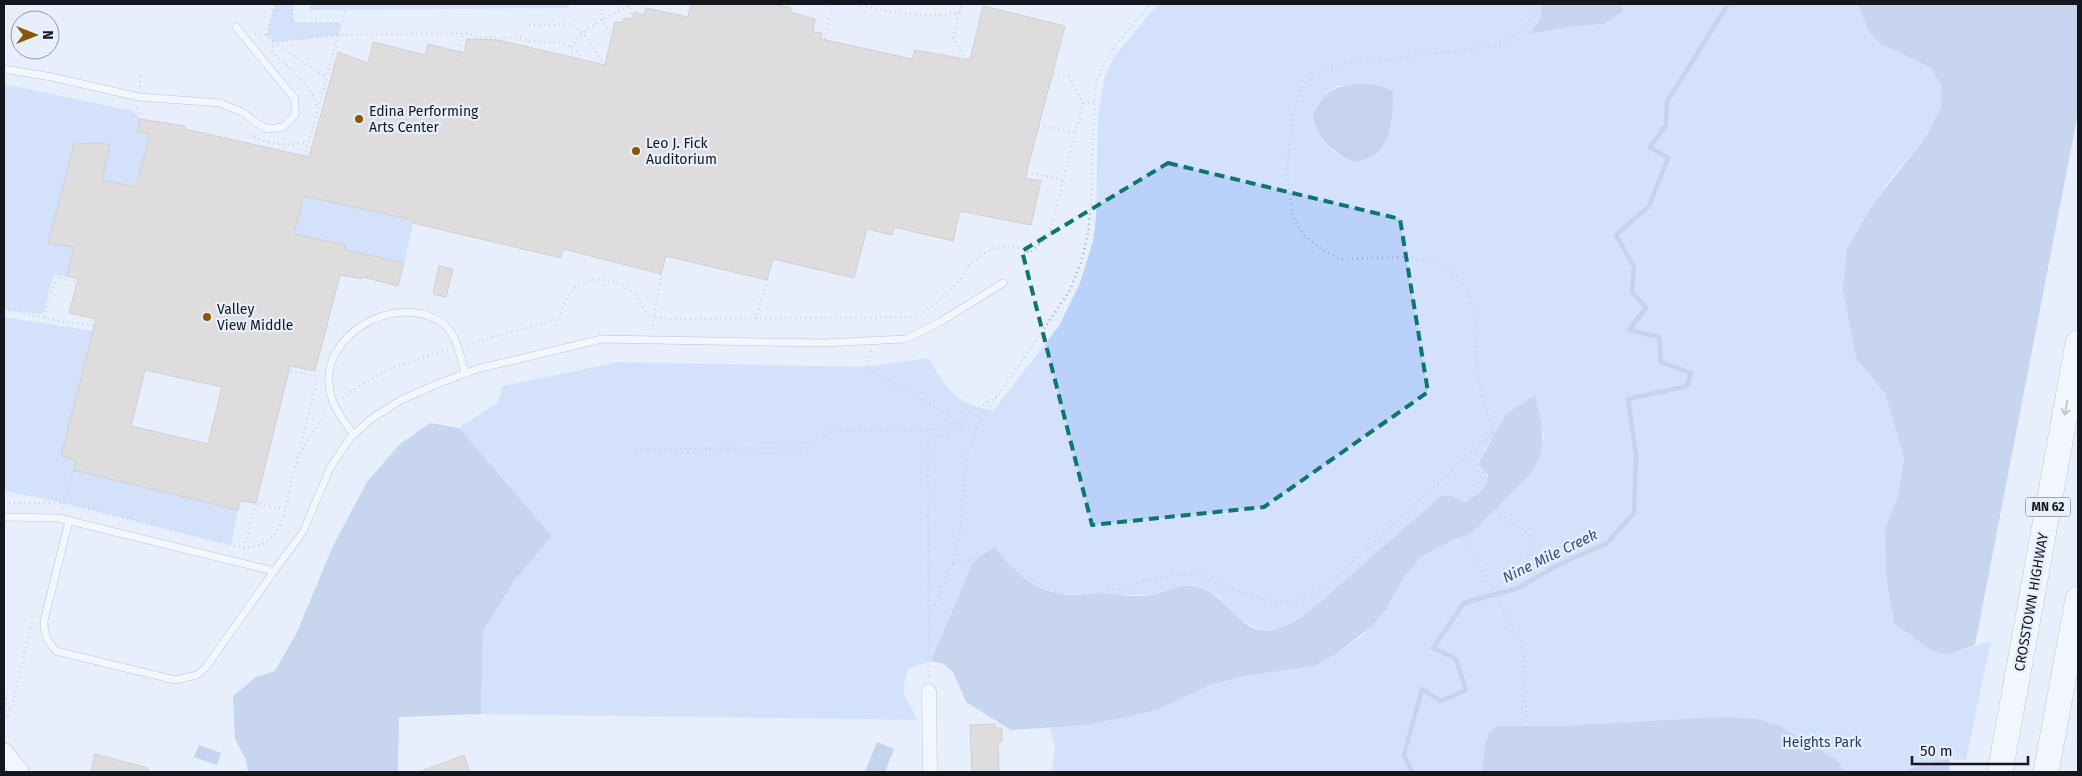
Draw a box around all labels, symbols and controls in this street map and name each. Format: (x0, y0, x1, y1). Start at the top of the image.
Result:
north arrow (10, 10, 60, 60)
text: N (39, 30, 56, 40)
place label: Edina Performing Arts Center (369, 103, 479, 136)
marker: Edina Performing Arts Center (353, 113, 365, 125)
place label: Leo J. Fick Auditorium (646, 135, 717, 168)
marker: Leo J. Fick Auditorium (630, 145, 642, 157)
place label: Valley View Middle (217, 301, 293, 334)
marker: Valley View Middle (201, 311, 213, 323)
one-way arrow (2061, 400, 2071, 416)
road number: MN 62 (2026, 498, 2070, 516)
water label: Nine Mile Creek (1500, 525, 1600, 587)
street label: CROSSTOWN HIGHWAY (2011, 531, 2052, 673)
park label: Heights Park (1782, 734, 1863, 751)
scale bar (1912, 734, 2028, 766)
text: 50 m (1920, 742, 1953, 760)

